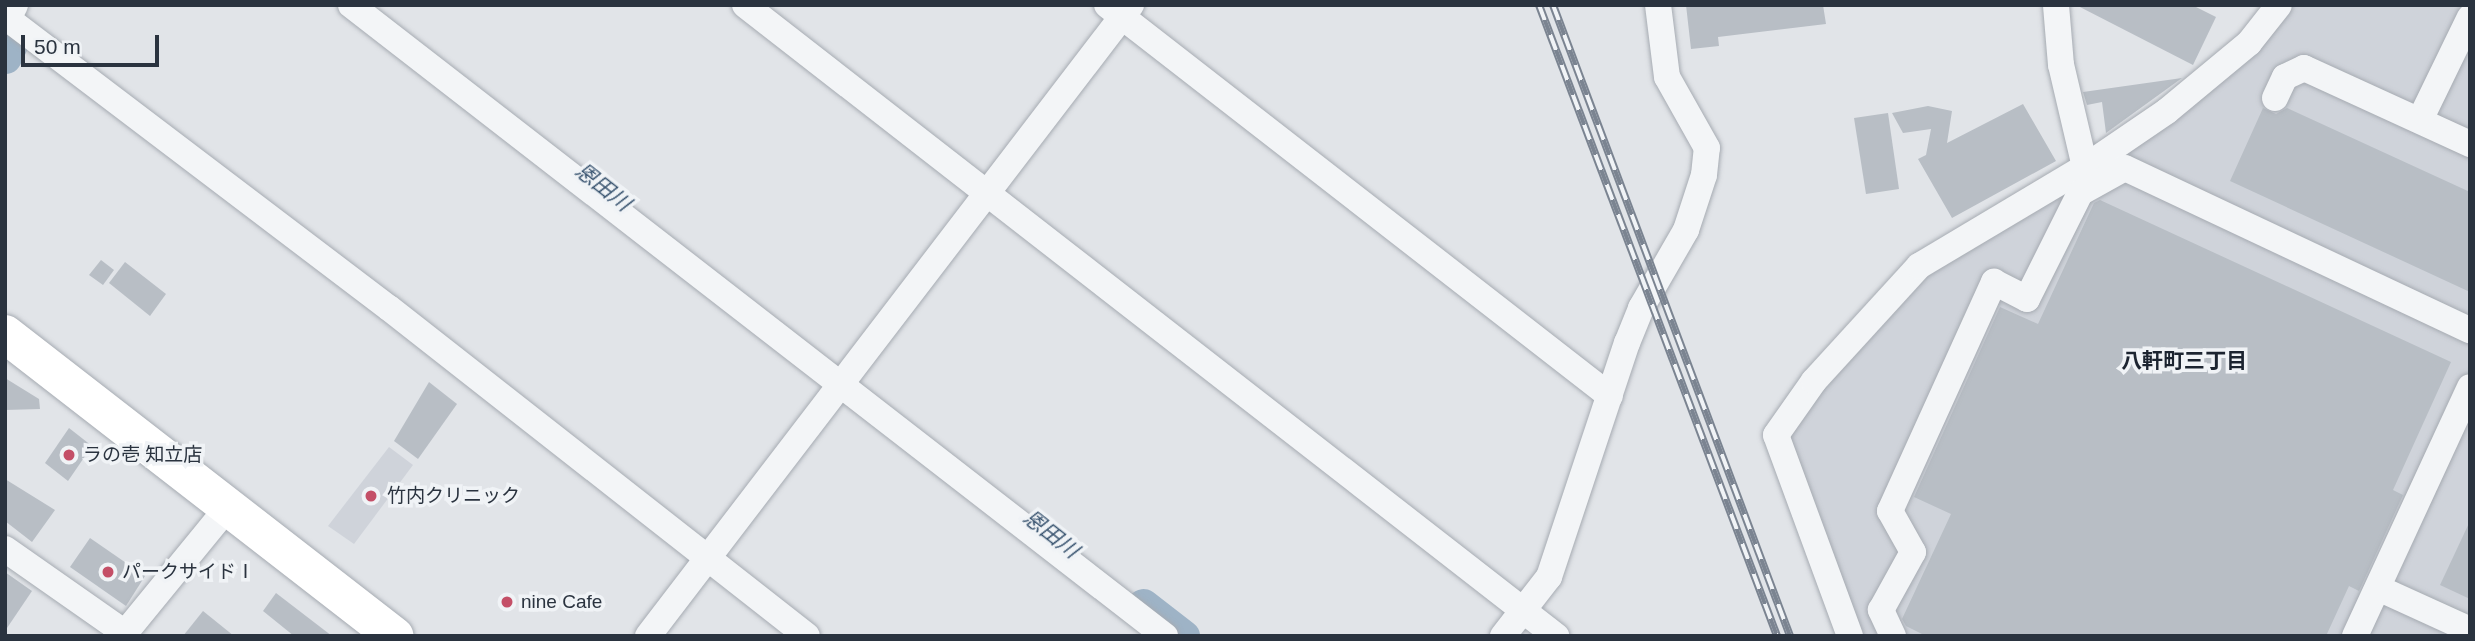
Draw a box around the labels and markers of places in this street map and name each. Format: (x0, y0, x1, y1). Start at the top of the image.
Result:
place label: ラの壱 知立店 (83, 444, 202, 466)
marker: ラの壱 知立店 (61, 447, 77, 463)
place label: 竹内クリニック (387, 485, 520, 507)
marker: 竹内クリニック (361, 486, 381, 506)
place label: パークサイドⅠ (122, 561, 255, 583)
marker: パークサイドⅠ (100, 564, 116, 580)
place label: nine Cafe (521, 591, 602, 613)
marker: nine Cafe (499, 594, 515, 610)

